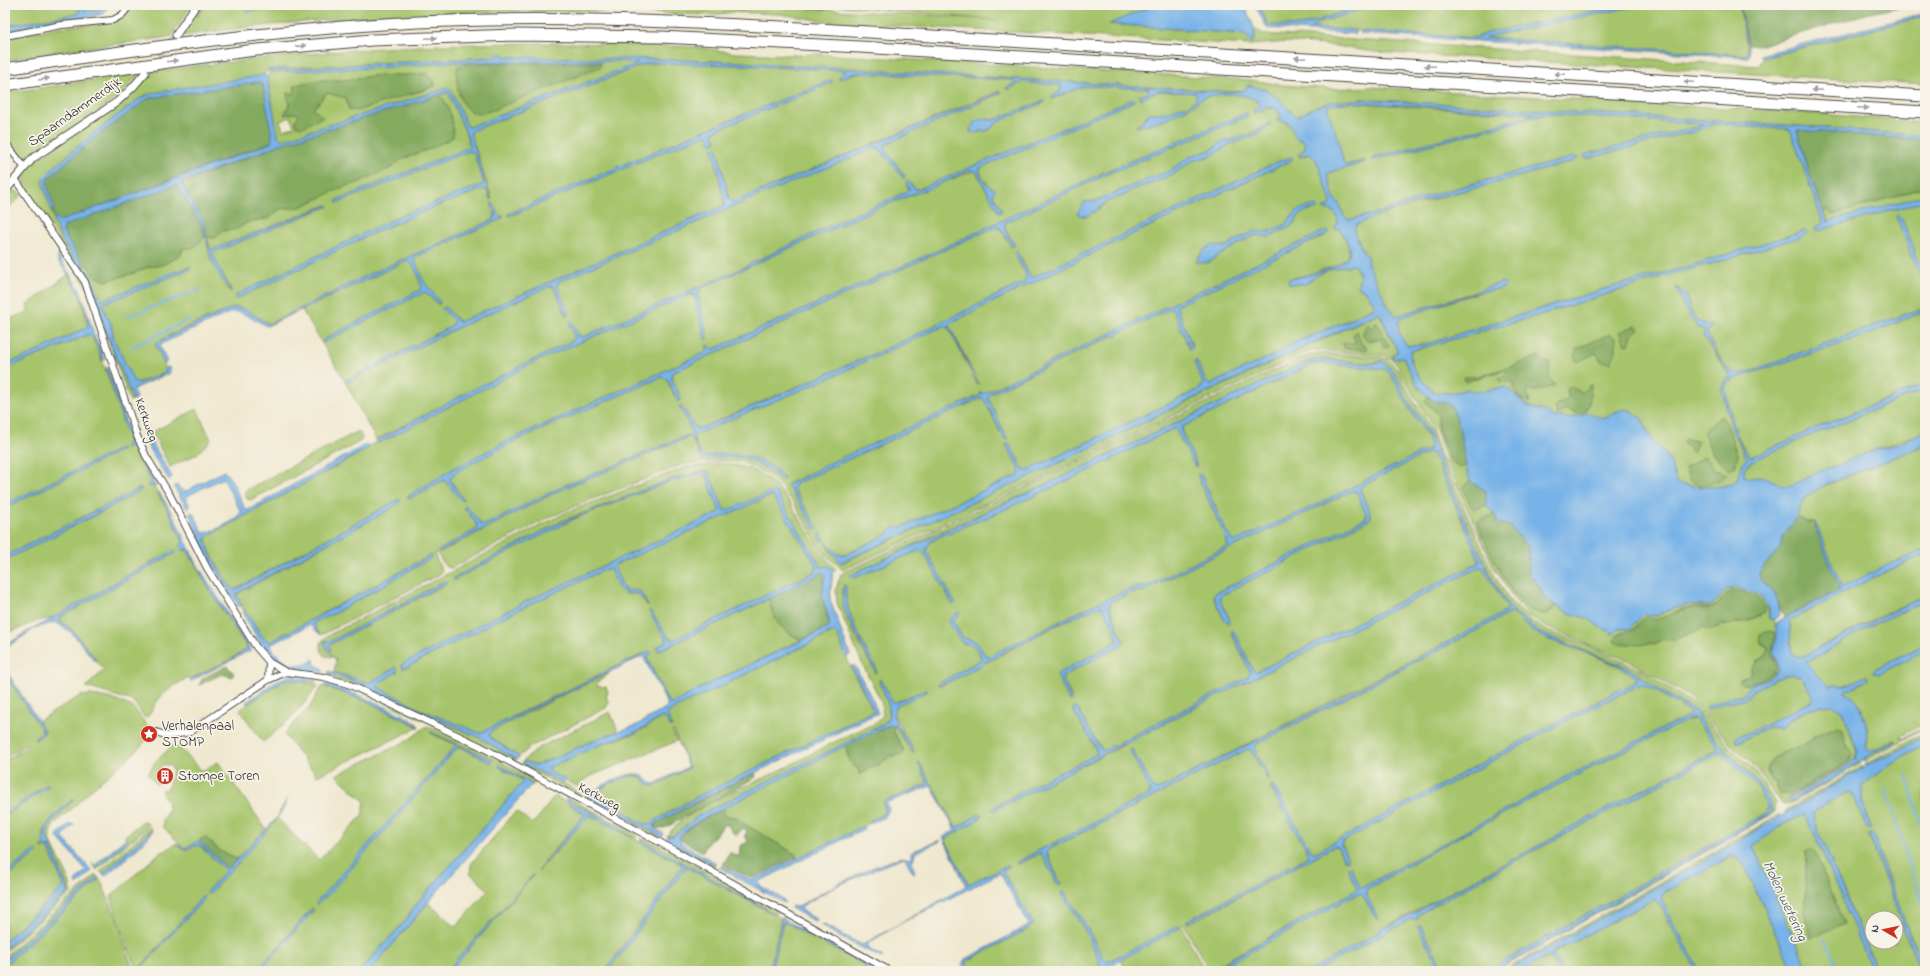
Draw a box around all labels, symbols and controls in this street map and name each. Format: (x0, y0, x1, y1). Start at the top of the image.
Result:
one-way arrow (425, 35, 438, 41)
one-way arrow (295, 43, 307, 50)
one-way arrow (1294, 55, 1306, 62)
one-way arrow (166, 58, 178, 64)
one-way arrow (1424, 63, 1436, 70)
street label: Spaarndammerdijk (24, 71, 127, 152)
one-way arrow (1554, 71, 1566, 78)
one-way arrow (37, 76, 50, 82)
one-way arrow (1682, 79, 1695, 85)
one-way arrow (1811, 86, 1823, 93)
one-way arrow (1857, 105, 1869, 112)
street label: Kerkweg (127, 395, 164, 445)
place label: Verhalenpaal STOMP (161, 716, 234, 753)
place icon: Verhalenpaal STOMP (139, 724, 159, 744)
building icon: Stompe Toren (155, 766, 175, 786)
place label: Stompe Toren (178, 766, 260, 787)
street label: Kerkweg (574, 777, 624, 818)
water label: Molen wetering (1756, 857, 1813, 946)
north arrow (1864, 910, 1904, 950)
text: N (1867, 924, 1884, 934)

